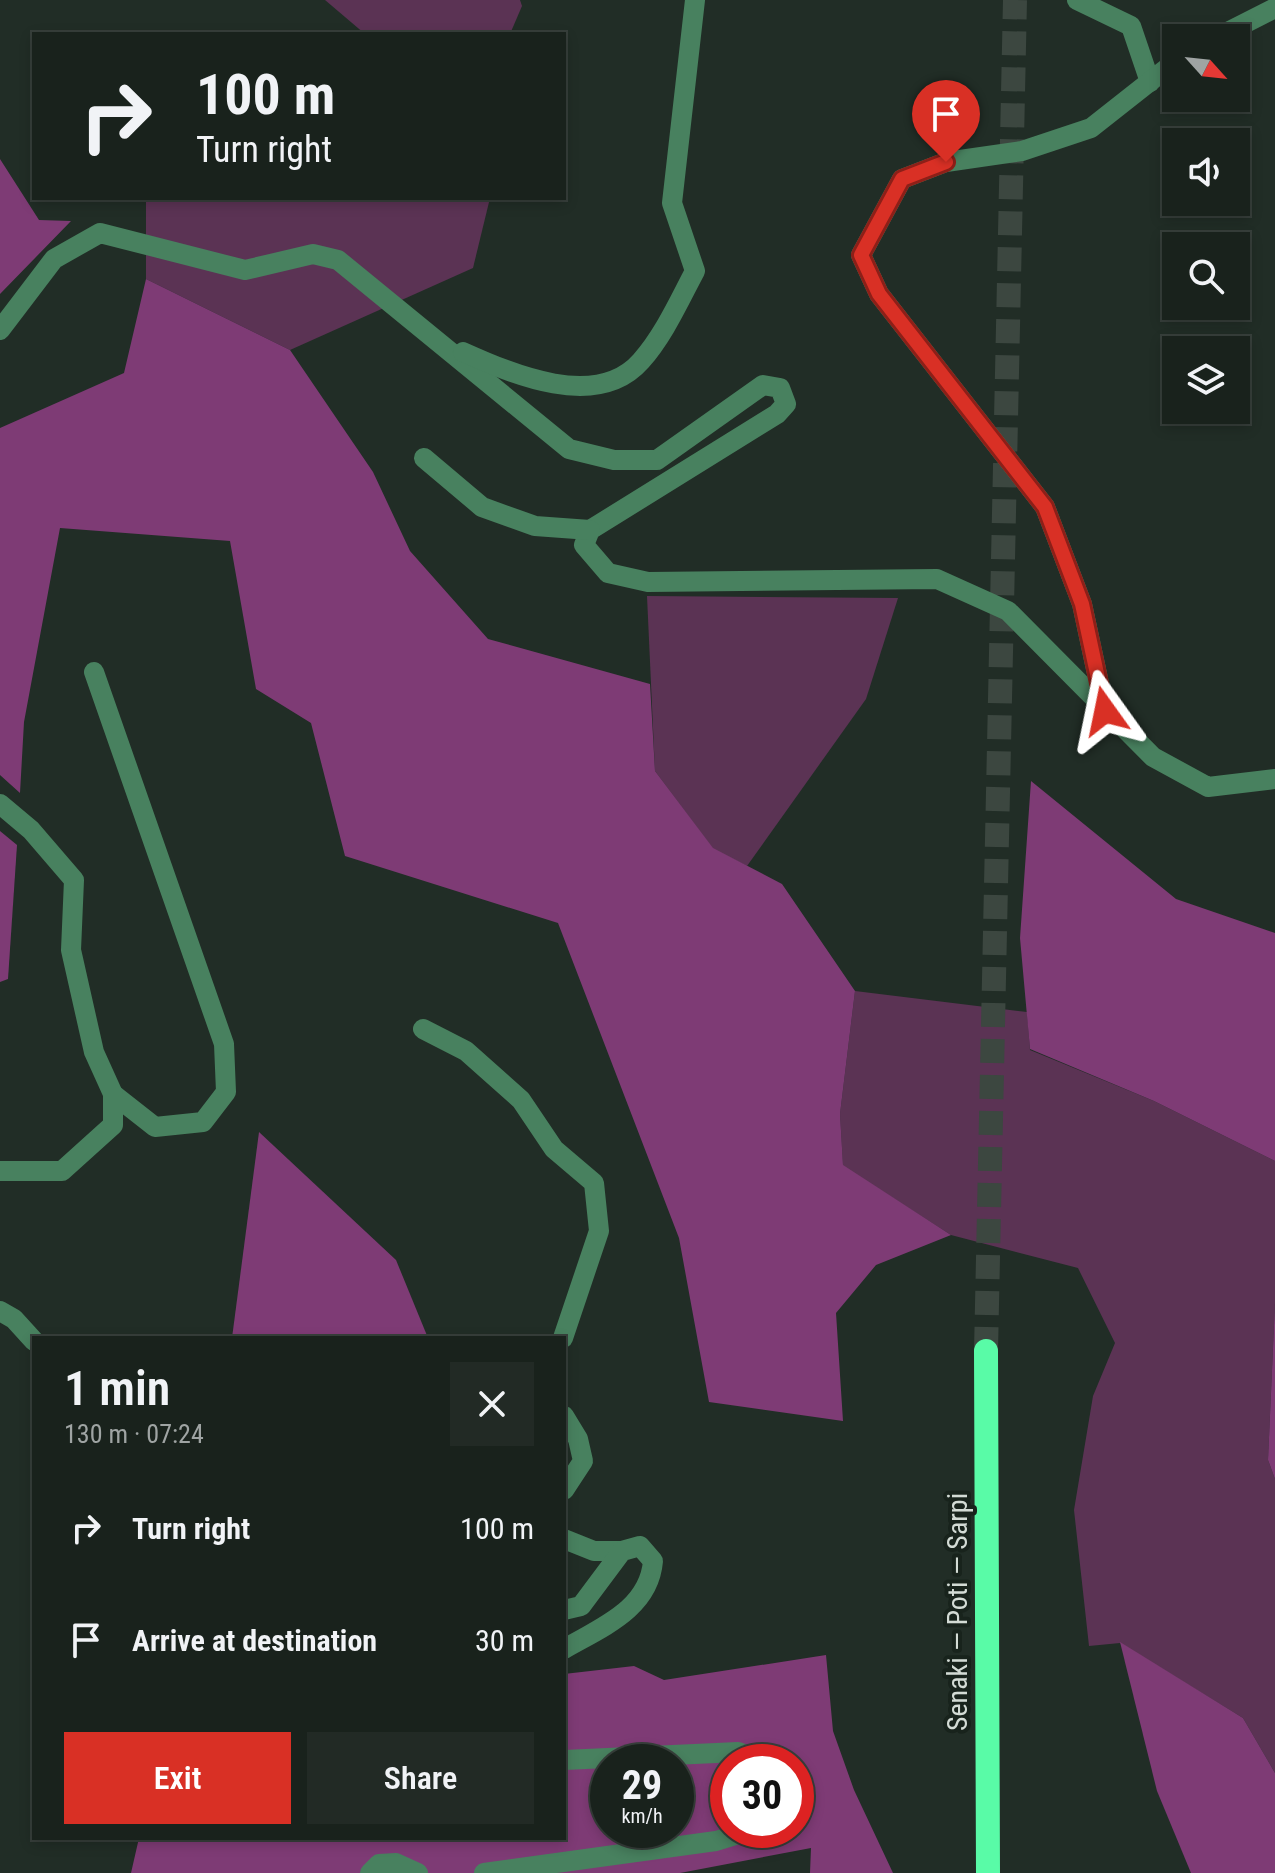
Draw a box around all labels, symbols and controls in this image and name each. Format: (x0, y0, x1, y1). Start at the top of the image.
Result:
north arrow (1162, 24, 1250, 112)
map controls (1162, 24, 1250, 424)
text: 100 m (196, 62, 335, 128)
icon: right (64, 64, 168, 168)
pin (912, 80, 980, 162)
icon: arrive (924, 92, 968, 136)
button: sound (1162, 128, 1250, 216)
text: Turn right (196, 129, 332, 171)
button: search (1162, 232, 1250, 320)
button: layers (1162, 336, 1250, 424)
position arrow (1063, 669, 1147, 753)
text: 1 min (64, 1360, 170, 1417)
button: close (450, 1362, 534, 1446)
text: 130 m · 07:24 (64, 1419, 204, 1449)
street label: Senaki — Poti — Sarpi (941, 1493, 974, 1731)
icon: right (64, 1506, 108, 1550)
text: Turn right (132, 1511, 250, 1546)
text: 100 m (460, 1511, 534, 1546)
icon: arrive (64, 1618, 108, 1662)
text: Arrive at destination (132, 1623, 377, 1658)
text: 30 m (475, 1623, 534, 1658)
button: Exit (64, 1732, 291, 1824)
button: Share (307, 1732, 534, 1824)
speed limit sign: 30 (710, 1744, 814, 1848)
text: 29 (622, 1762, 662, 1809)
text: km/h (621, 1804, 663, 1828)

